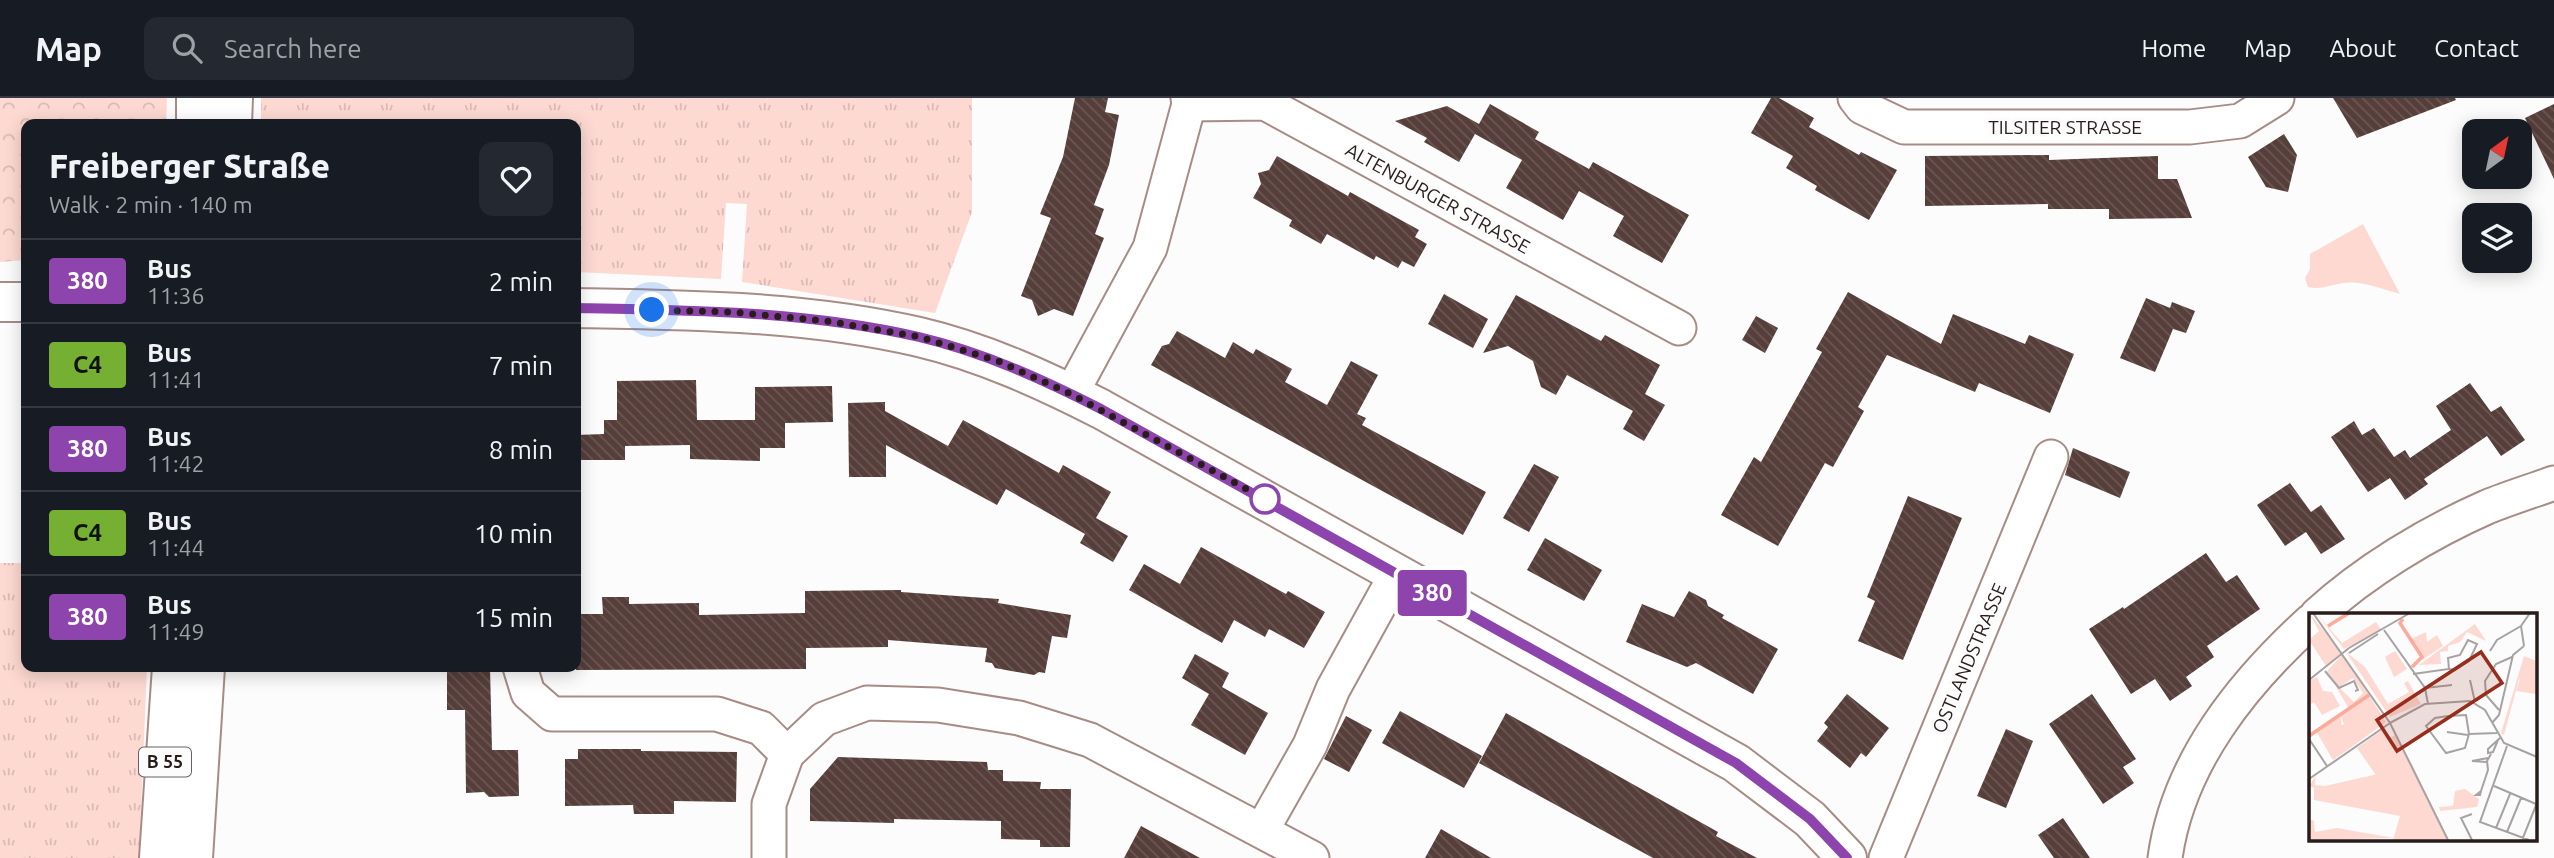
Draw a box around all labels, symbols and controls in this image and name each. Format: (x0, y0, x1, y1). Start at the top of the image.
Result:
search box (144, 17, 634, 80)
icon: search (168, 29, 206, 67)
text: Map (35, 30, 102, 67)
text: Search here (224, 34, 362, 63)
text: Home (2141, 35, 2206, 62)
text: Map (2244, 35, 2291, 62)
text: About (2329, 35, 2396, 62)
text: Contact (2434, 35, 2519, 62)
street label: TILSITER STRASSE (1988, 116, 2142, 138)
north arrow (2462, 119, 2532, 189)
map controls (2462, 119, 2532, 273)
street label: ALTENBURGER STRASSE (1342, 138, 1534, 258)
button: heart (479, 142, 553, 216)
text: Freiberger Straße (49, 147, 330, 184)
text: Walk · 2 min · 140 m (49, 192, 253, 217)
button: layers (2462, 203, 2532, 273)
text: Bus (147, 254, 192, 283)
text: 380 (67, 267, 108, 294)
text: 2 min (489, 267, 553, 296)
text: 11:36 (147, 283, 205, 308)
your location (634, 292, 669, 327)
text: Bus (147, 338, 192, 367)
text: C4 (73, 351, 102, 378)
text: 7 min (489, 351, 553, 380)
text: 11:41 (147, 367, 205, 392)
text: Bus (147, 422, 192, 451)
text: 380 (67, 435, 108, 462)
text: 8 min (489, 435, 553, 464)
text: 11:42 (147, 451, 205, 476)
unlabelled marker (1250, 484, 1280, 514)
text: Bus (147, 506, 192, 535)
text: C4 (73, 519, 102, 546)
text: 10 min (474, 519, 553, 548)
text: 11:44 (147, 535, 205, 560)
line badge: 380 (1392, 570, 1472, 616)
text: 380 (1412, 579, 1452, 606)
street label: OSTLANDSTRASSE (1927, 580, 2011, 736)
text: Bus (147, 590, 192, 619)
text: 380 (67, 603, 108, 630)
text: 15 min (474, 603, 553, 632)
inset map (2309, 613, 2536, 840)
text: 11:49 (147, 619, 205, 644)
road number: B 55 (139, 748, 191, 776)

